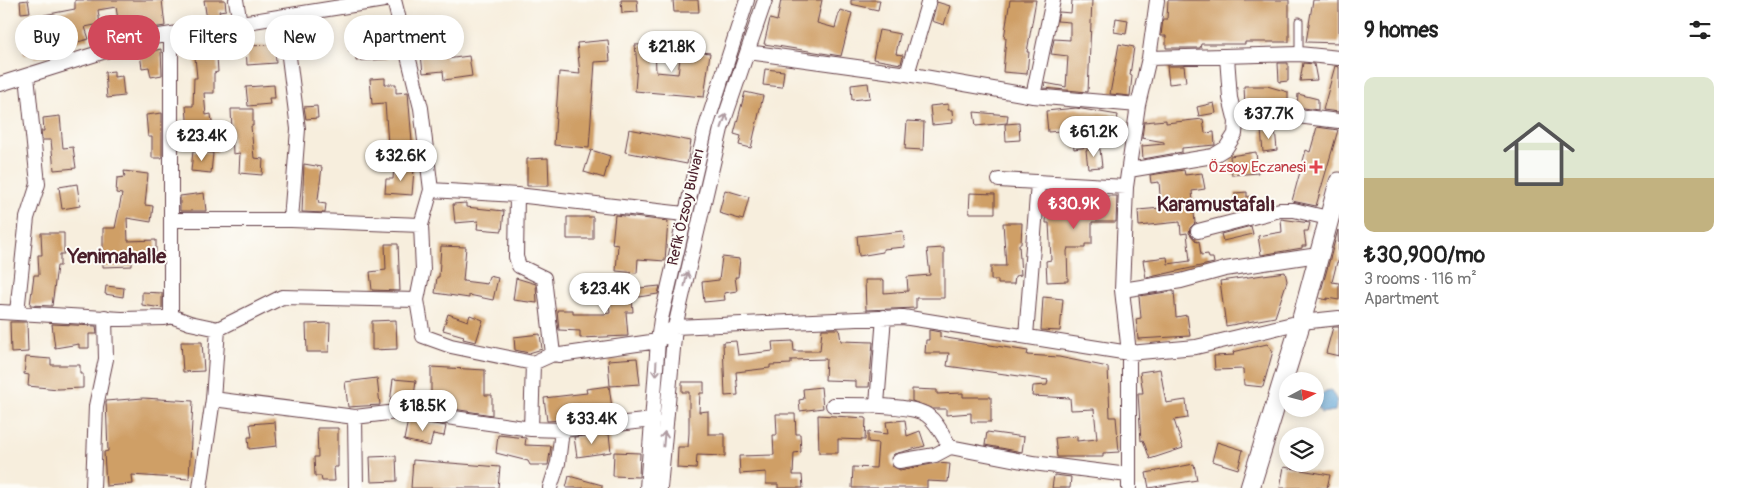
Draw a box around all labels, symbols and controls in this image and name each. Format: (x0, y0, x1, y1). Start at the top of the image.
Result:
chip: Buy (15, 15, 78, 60)
chip: Rent (88, 15, 160, 60)
chip: Filters (170, 15, 255, 60)
chip: New (265, 15, 334, 60)
chip: Apartment (344, 15, 464, 60)
icon: filters (1686, 16, 1714, 44)
text: 9 homes (1364, 17, 1438, 44)
pin: ₺21.8K (631, 30, 713, 73)
text: ₺21.8K (649, 37, 695, 57)
pin: ₺37.7K (1228, 98, 1310, 140)
text: ₺37.7K (1245, 104, 1293, 124)
icon: home (1494, 109, 1584, 199)
one-way arrow (719, 113, 729, 129)
pin: ₺61.2K (1053, 116, 1135, 158)
pin: ₺23.4K (161, 120, 243, 162)
text: ₺61.2K (1070, 122, 1118, 142)
text: ₺23.4K (177, 126, 227, 146)
pin: ₺32.6K (360, 140, 442, 182)
text: ₺32.6K (376, 146, 426, 166)
street label: Refik Özsoy Bulvarı (663, 147, 709, 267)
place label: Özsoy Eczanesi (1209, 158, 1306, 177)
marker: Özsoy Eczanesi (1310, 161, 1322, 173)
pin: ₺30.9K (1033, 188, 1115, 230)
district label: Karamustafalı (1157, 192, 1275, 217)
text: ₺30.9K (1049, 194, 1099, 214)
text: ₺30,900/mo (1364, 242, 1485, 269)
district label: Yenimahalle (67, 244, 167, 269)
text: 3 rooms · 116 m² (1364, 269, 1477, 289)
one-way arrow (682, 271, 691, 287)
pin: ₺23.4K (564, 272, 646, 315)
text: ₺23.4K (580, 279, 630, 299)
text: Apartment (1364, 289, 1439, 309)
one-way arrow (651, 361, 660, 377)
north arrow (1279, 372, 1324, 418)
map controls (1279, 372, 1324, 472)
pin: ₺18.5K (382, 390, 464, 432)
text: ₺18.5K (400, 396, 446, 416)
pin: ₺33.4K (551, 402, 633, 445)
text: ₺33.4K (567, 409, 617, 429)
button: layers (1279, 427, 1324, 472)
one-way arrow (659, 432, 669, 448)

